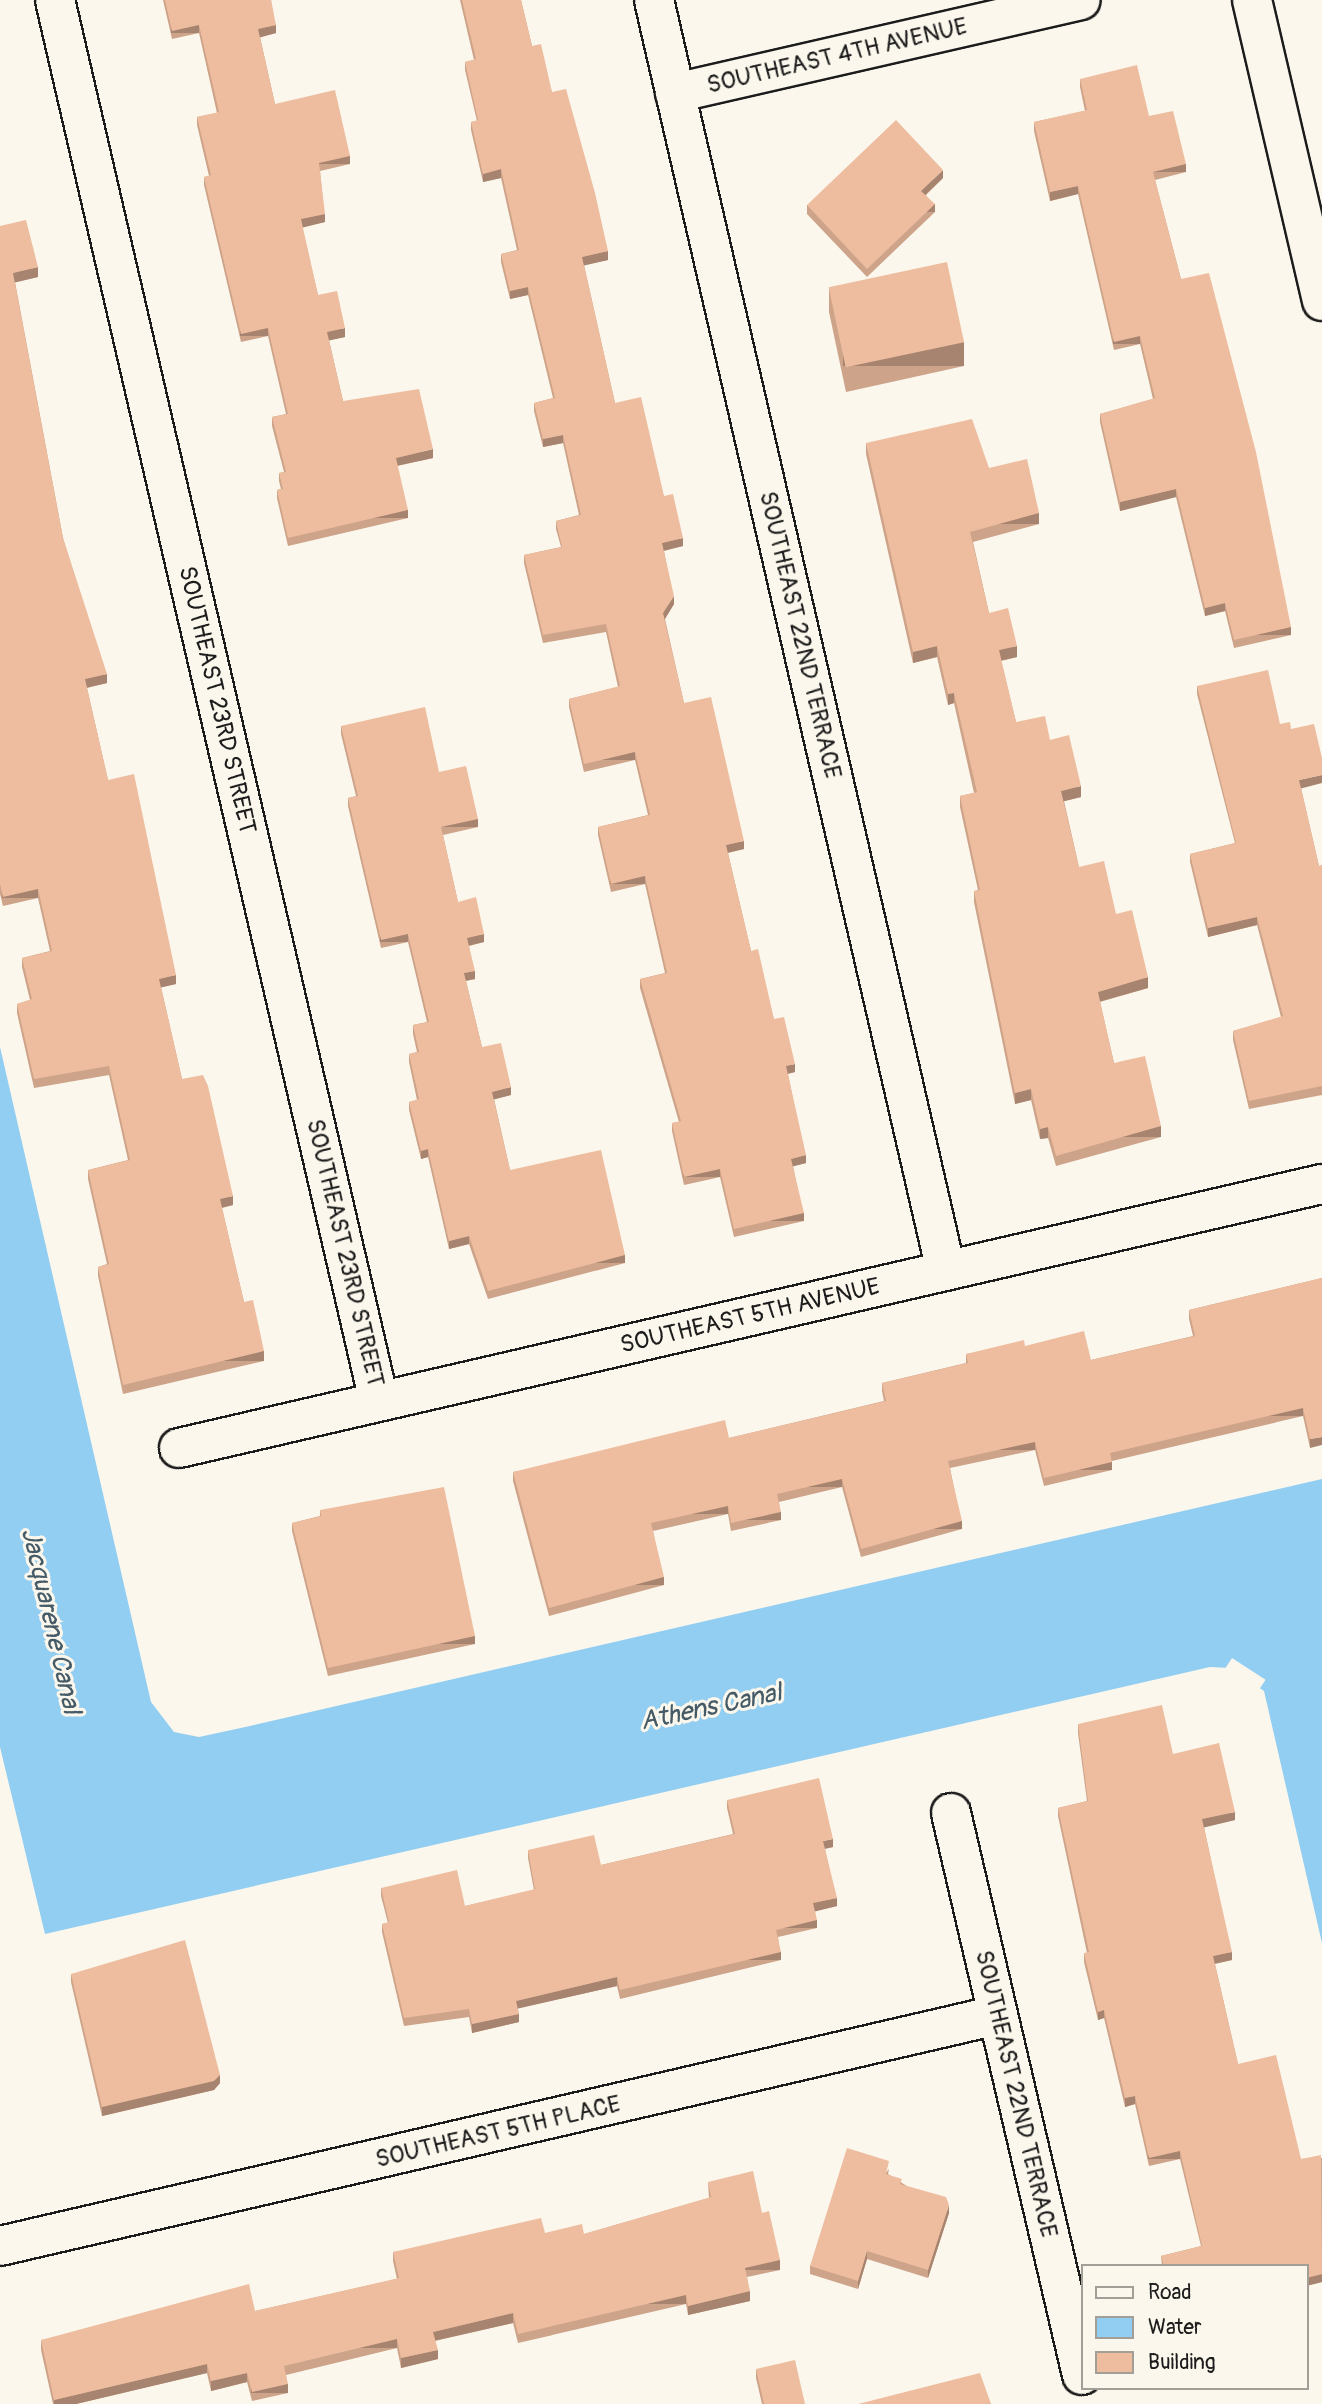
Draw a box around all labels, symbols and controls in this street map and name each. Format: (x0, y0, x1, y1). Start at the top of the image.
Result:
street label: SOUTHEAST 4TH AVENUE (704, 12, 970, 100)
street label: SOUTHEAST 22ND TERRACE (753, 489, 847, 781)
street label: SOUTHEAST 23RD STREET (172, 563, 262, 837)
street label: SOUTHEAST 23RD STREET (300, 1116, 390, 1390)
street label: SOUTHEAST 5TH AVENUE (618, 1272, 882, 1360)
water label: Jacquarene Canal (13, 1525, 87, 1717)
water label: Athens Canal (638, 1678, 784, 1738)
street label: SOUTHEAST 22ND TERRACE (969, 1948, 1063, 2240)
street label: SOUTHEAST 5TH PLACE (373, 2090, 623, 2174)
legend (1080, 2264, 1308, 2390)
text: Road (1148, 2279, 1192, 2306)
text: Water (1148, 2314, 1201, 2341)
text: Building (1148, 2349, 1215, 2376)

